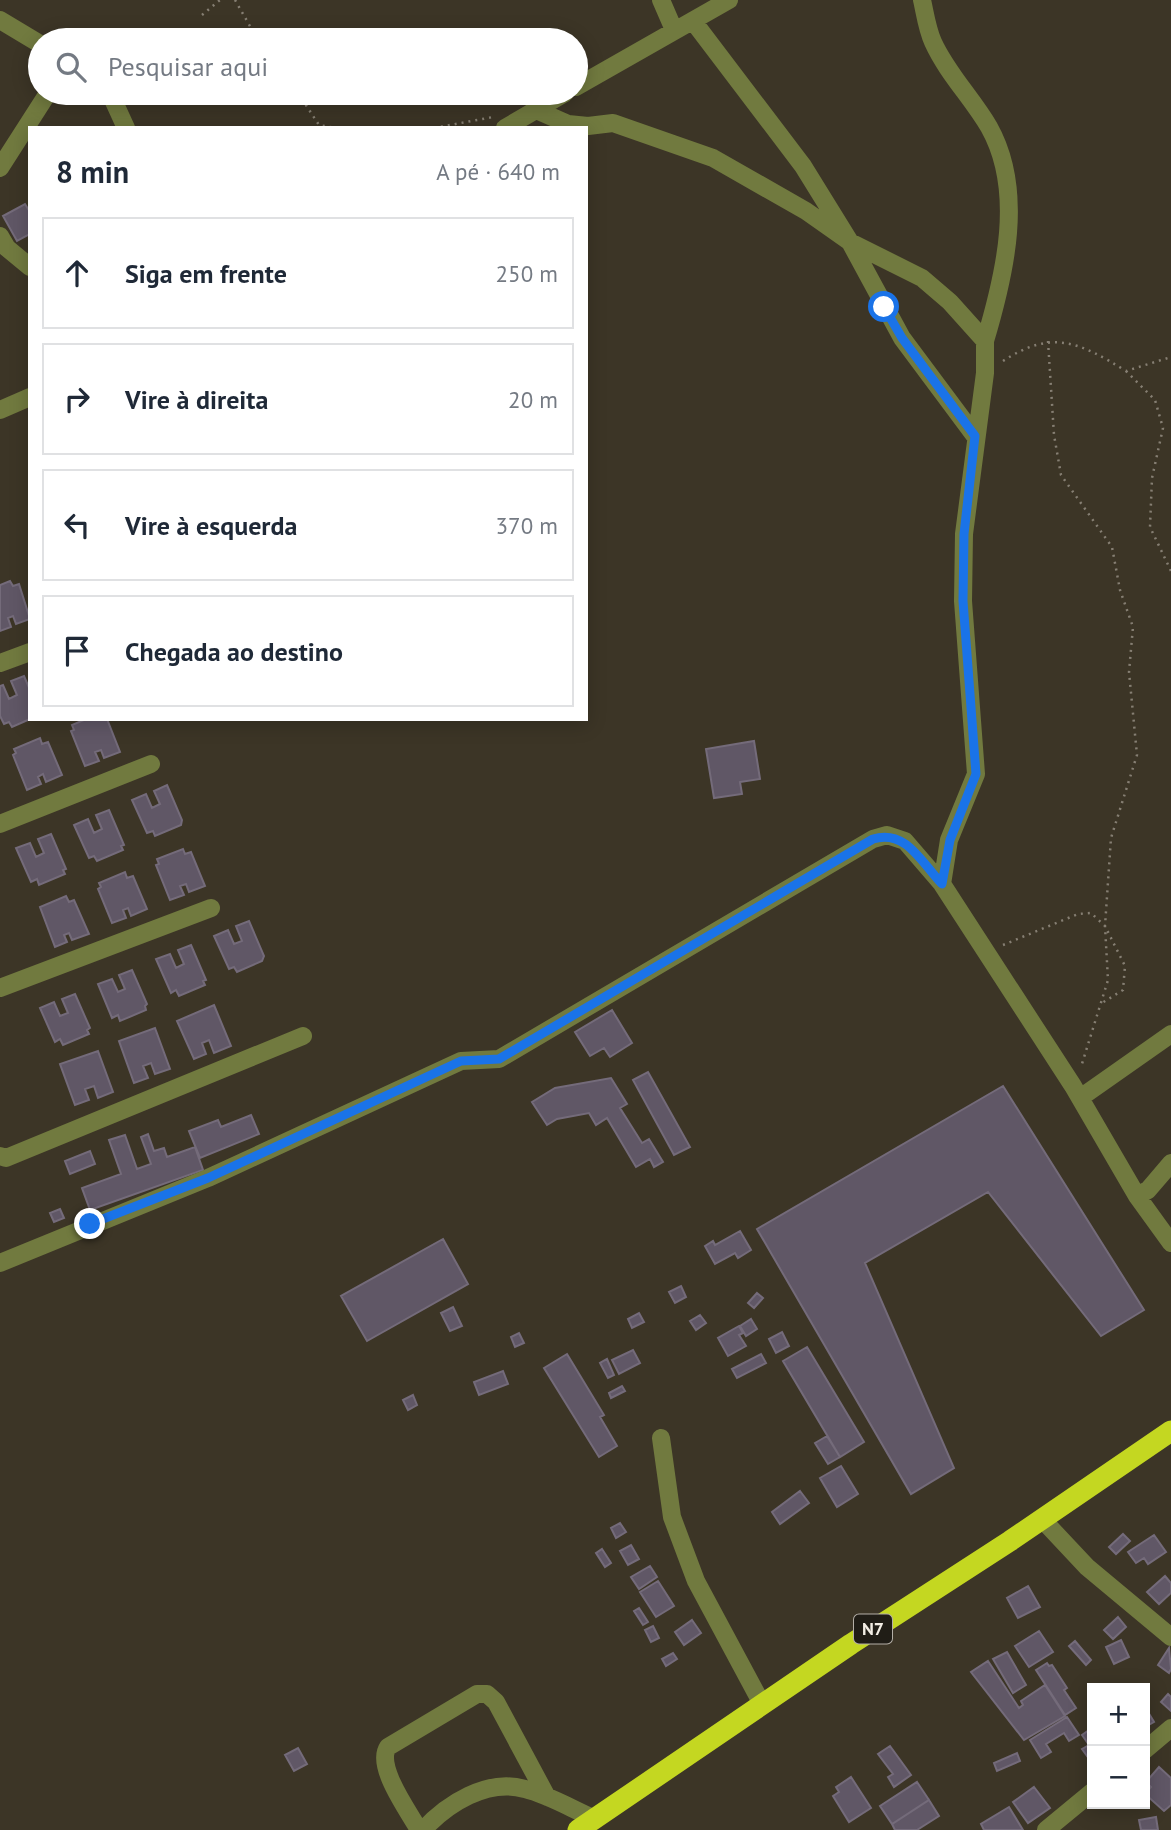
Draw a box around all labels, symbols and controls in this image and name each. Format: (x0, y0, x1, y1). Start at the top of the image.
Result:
search box (28, 28, 588, 105)
icon: search (52, 48, 90, 86)
text: Pesquisar aqui (108, 50, 268, 83)
text: 8 min (56, 152, 129, 191)
text: A pé · 640 m (436, 157, 560, 186)
icon: ahead (58, 254, 96, 292)
text: Siga em frente (125, 257, 287, 290)
text: 250 m (496, 259, 558, 288)
route start (868, 291, 899, 322)
icon: right (58, 380, 96, 418)
text: Vire à direita (125, 383, 268, 416)
text: 20 m (508, 385, 558, 414)
icon: left (58, 506, 96, 544)
text: Vire à esquerda (125, 509, 297, 542)
text: 370 m (496, 511, 558, 540)
icon: arrive (58, 632, 96, 670)
text: Chegada ao destino (125, 635, 343, 668)
route end (74, 1208, 105, 1239)
road number: N7 (854, 1614, 892, 1644)
map controls (1087, 1683, 1150, 1809)
button: + (1087, 1683, 1150, 1746)
button: − (1087, 1746, 1150, 1809)

